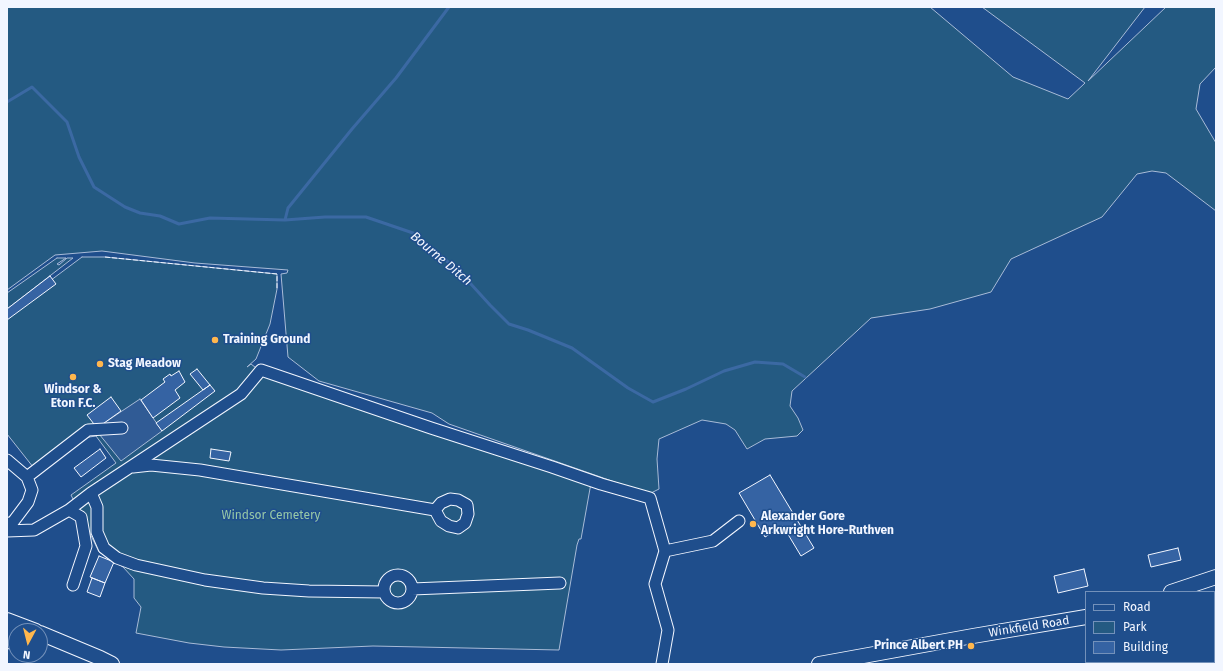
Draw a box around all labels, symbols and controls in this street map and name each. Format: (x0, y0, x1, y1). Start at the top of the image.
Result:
water label: Bourne Ditch (407, 229, 475, 289)
place label: Training Ground (223, 333, 310, 347)
marker: Training Ground (210, 335, 220, 345)
place label: Stag Meadow (108, 357, 181, 371)
marker: Stag Meadow (95, 359, 105, 369)
marker: Windsor & Eton F.C. (68, 372, 78, 382)
place label: Windsor & Eton F.C. (44, 383, 102, 411)
park label: Windsor Cemetery (222, 509, 320, 523)
place label: Alexander Gore Arkwright Hore-Ruthven (761, 510, 894, 538)
marker: Alexander Gore Arkwright Hore-Ruthven (748, 519, 758, 529)
legend (1085, 591, 1215, 663)
text: Road (1123, 600, 1151, 614)
street label: Winkfield Road (988, 614, 1070, 640)
text: Park (1123, 620, 1147, 634)
north arrow (8, 623, 48, 663)
place label: Prince Albert PH (874, 639, 963, 653)
text: Building (1123, 640, 1168, 654)
marker: Prince Albert PH (966, 641, 976, 651)
text: N (22, 648, 31, 661)

